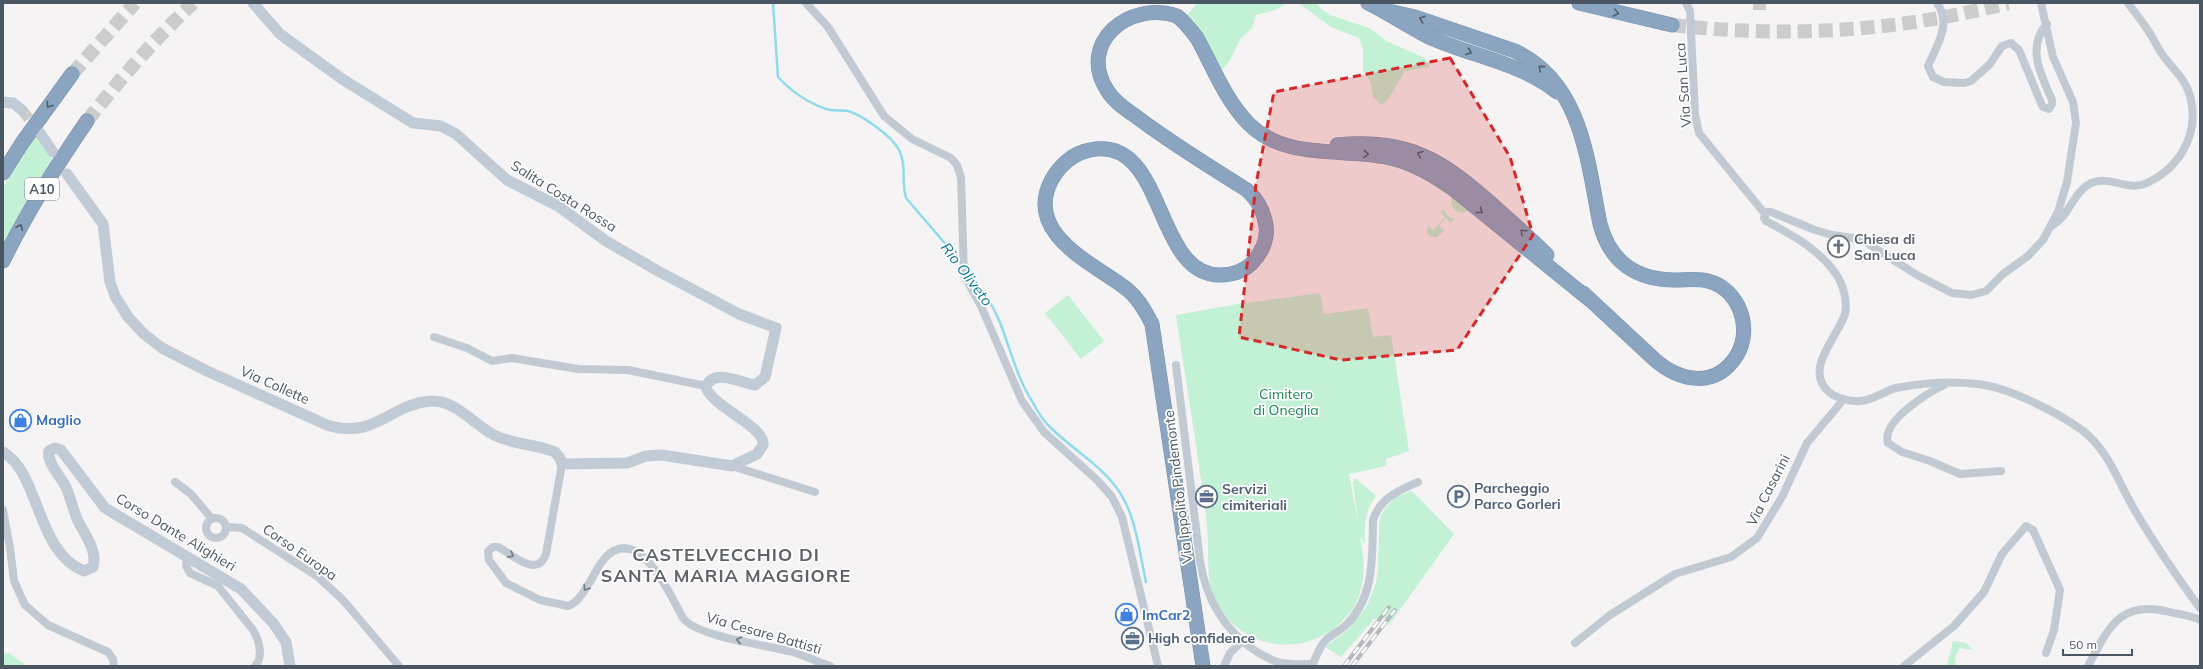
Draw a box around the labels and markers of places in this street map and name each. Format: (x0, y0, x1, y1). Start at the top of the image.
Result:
place label: Chiesa di San Luca (1854, 230, 1916, 264)
church icon: Chiesa di San Luca (1825, 234, 1851, 260)
shop icon: Maglio (7, 407, 33, 433)
place label: Maglio (36, 411, 81, 429)
place label: Parcheggio Parco Gorleri (1474, 479, 1561, 513)
place label: Servizi cimiteriali (1222, 480, 1287, 514)
parking icon: Parcheggio Parco Gorleri (1446, 483, 1472, 509)
office icon: Servizi cimiteriali (1194, 484, 1220, 510)
shop icon: ImCar2 (1114, 602, 1140, 628)
place label: ImCar2 (1142, 606, 1190, 624)
office icon: High confidence (1120, 625, 1146, 651)
place label: High confidence (1148, 629, 1256, 647)

